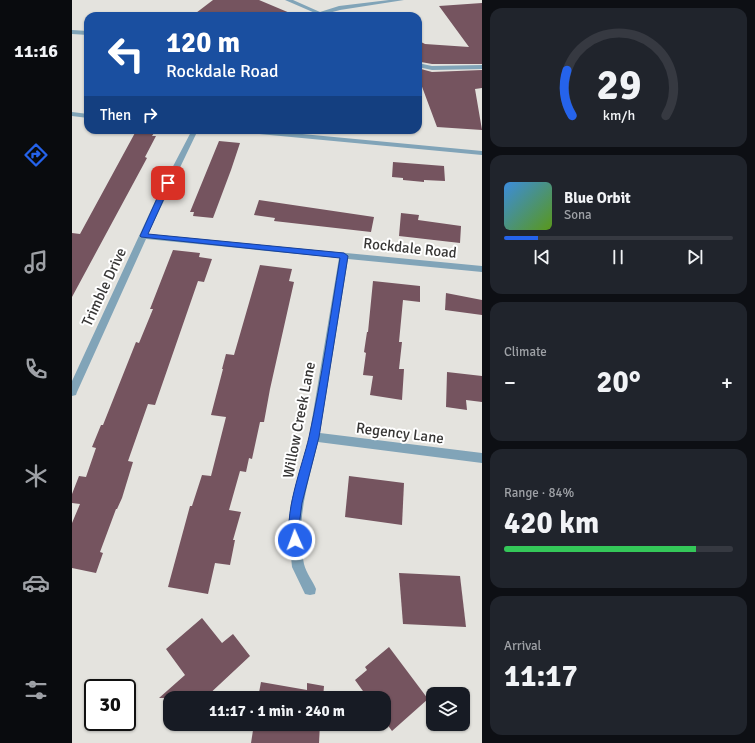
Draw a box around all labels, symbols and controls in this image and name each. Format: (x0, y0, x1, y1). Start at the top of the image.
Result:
text: 120 m (166, 26, 240, 60)
icon: left (100, 28, 152, 80)
text: 11:16 (14, 40, 58, 62)
text: 29 (596, 59, 641, 110)
text: Rockdale Road (166, 60, 278, 82)
icon: right (139, 104, 161, 126)
text: Then (100, 106, 131, 124)
text: km/h (602, 106, 635, 123)
icon: directions (22, 141, 50, 169)
pin (151, 166, 185, 200)
icon: arrive (157, 172, 179, 194)
text: Blue Orbit (564, 189, 631, 207)
text: Sona (564, 207, 592, 223)
street label: Rockdale Road (362, 234, 458, 262)
street label: Trimble Drive (78, 245, 130, 329)
icon: previous (531, 246, 553, 268)
icon: pause (607, 246, 629, 268)
icon: next (684, 246, 706, 268)
icon: music (22, 248, 50, 276)
text: Climate (504, 344, 547, 360)
icon: phone (22, 355, 50, 383)
street label: Willow Creek Lane (279, 360, 319, 480)
text: 20° (596, 364, 641, 401)
text: − (504, 369, 516, 396)
text: + (721, 369, 733, 396)
street label: Regency Lane (355, 419, 445, 447)
icon: climate (22, 462, 50, 490)
text: Range · 84% (504, 485, 574, 501)
text: 420 km (504, 505, 599, 542)
position arrow (274, 519, 316, 561)
icon: car (22, 569, 50, 597)
text: Arrival (504, 638, 541, 654)
text: 11:17 (504, 658, 578, 695)
icon: filters (22, 676, 50, 704)
speed limit sign: 30 (84, 679, 136, 731)
map controls (426, 687, 470, 731)
button: layers (426, 687, 470, 731)
text: 11:17 · 1 min · 240 m (209, 702, 345, 720)

